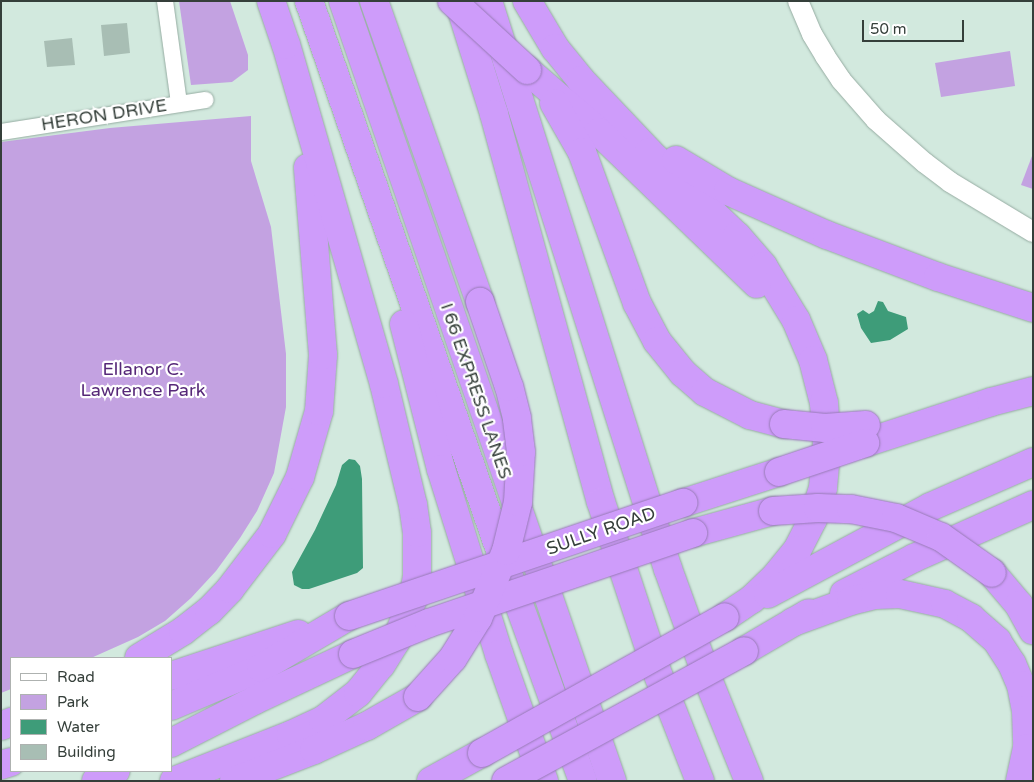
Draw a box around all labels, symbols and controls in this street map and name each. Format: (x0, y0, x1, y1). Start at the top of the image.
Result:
scale bar (864, 10, 966, 42)
text: 50 m (870, 20, 907, 38)
street label: HERON DRIVE (40, 94, 168, 136)
street label: I 66 EXPRESS LANES (436, 300, 516, 482)
park label: Ellanor C. Lawrence Park (80, 359, 206, 402)
street label: SULLY ROAD (544, 502, 658, 560)
legend (10, 657, 172, 772)
text: Road (57, 668, 95, 686)
text: Park (57, 693, 89, 711)
text: Water (57, 718, 100, 736)
text: Building (57, 743, 116, 761)

